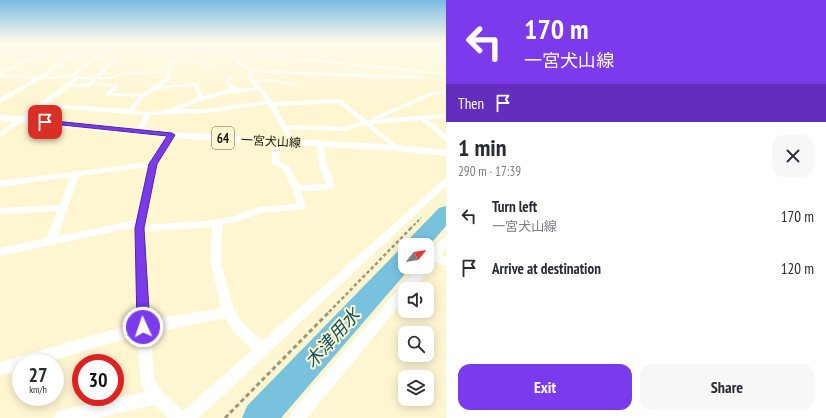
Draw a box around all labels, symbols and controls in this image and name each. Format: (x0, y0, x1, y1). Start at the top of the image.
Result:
text: 170 m (524, 10, 588, 47)
icon: left (458, 16, 510, 68)
text: 一宮犬山線 (524, 49, 614, 72)
icon: arrive (492, 92, 514, 114)
text: Then (458, 94, 484, 113)
pin (28, 105, 62, 139)
icon: arrive (34, 111, 56, 133)
road number: 64 (212, 127, 234, 149)
street label: 一宮犬山線 (241, 132, 301, 150)
text: 1 min (458, 132, 506, 163)
button: close (772, 135, 814, 177)
text: 290 m · 17:39 (458, 163, 521, 180)
text: Turn left (492, 197, 537, 216)
icon: left (458, 205, 480, 227)
text: 170 m (781, 207, 814, 226)
text: 一宮犬山線 (492, 218, 557, 235)
north arrow (398, 238, 434, 274)
map controls (398, 238, 434, 406)
icon: arrive (458, 257, 480, 279)
text: Arrive at destination (492, 259, 601, 278)
text: 120 m (781, 259, 814, 278)
button: sound (398, 282, 434, 318)
water label: 木津用水 (299, 302, 366, 372)
position arrow (122, 306, 164, 348)
button: search (398, 326, 434, 362)
speed limit sign: 30 (72, 354, 124, 406)
text: 27 (28, 362, 48, 388)
button: Exit (458, 364, 632, 410)
button: Share (640, 364, 814, 410)
button: layers (398, 370, 434, 406)
text: km/h (29, 383, 47, 396)

